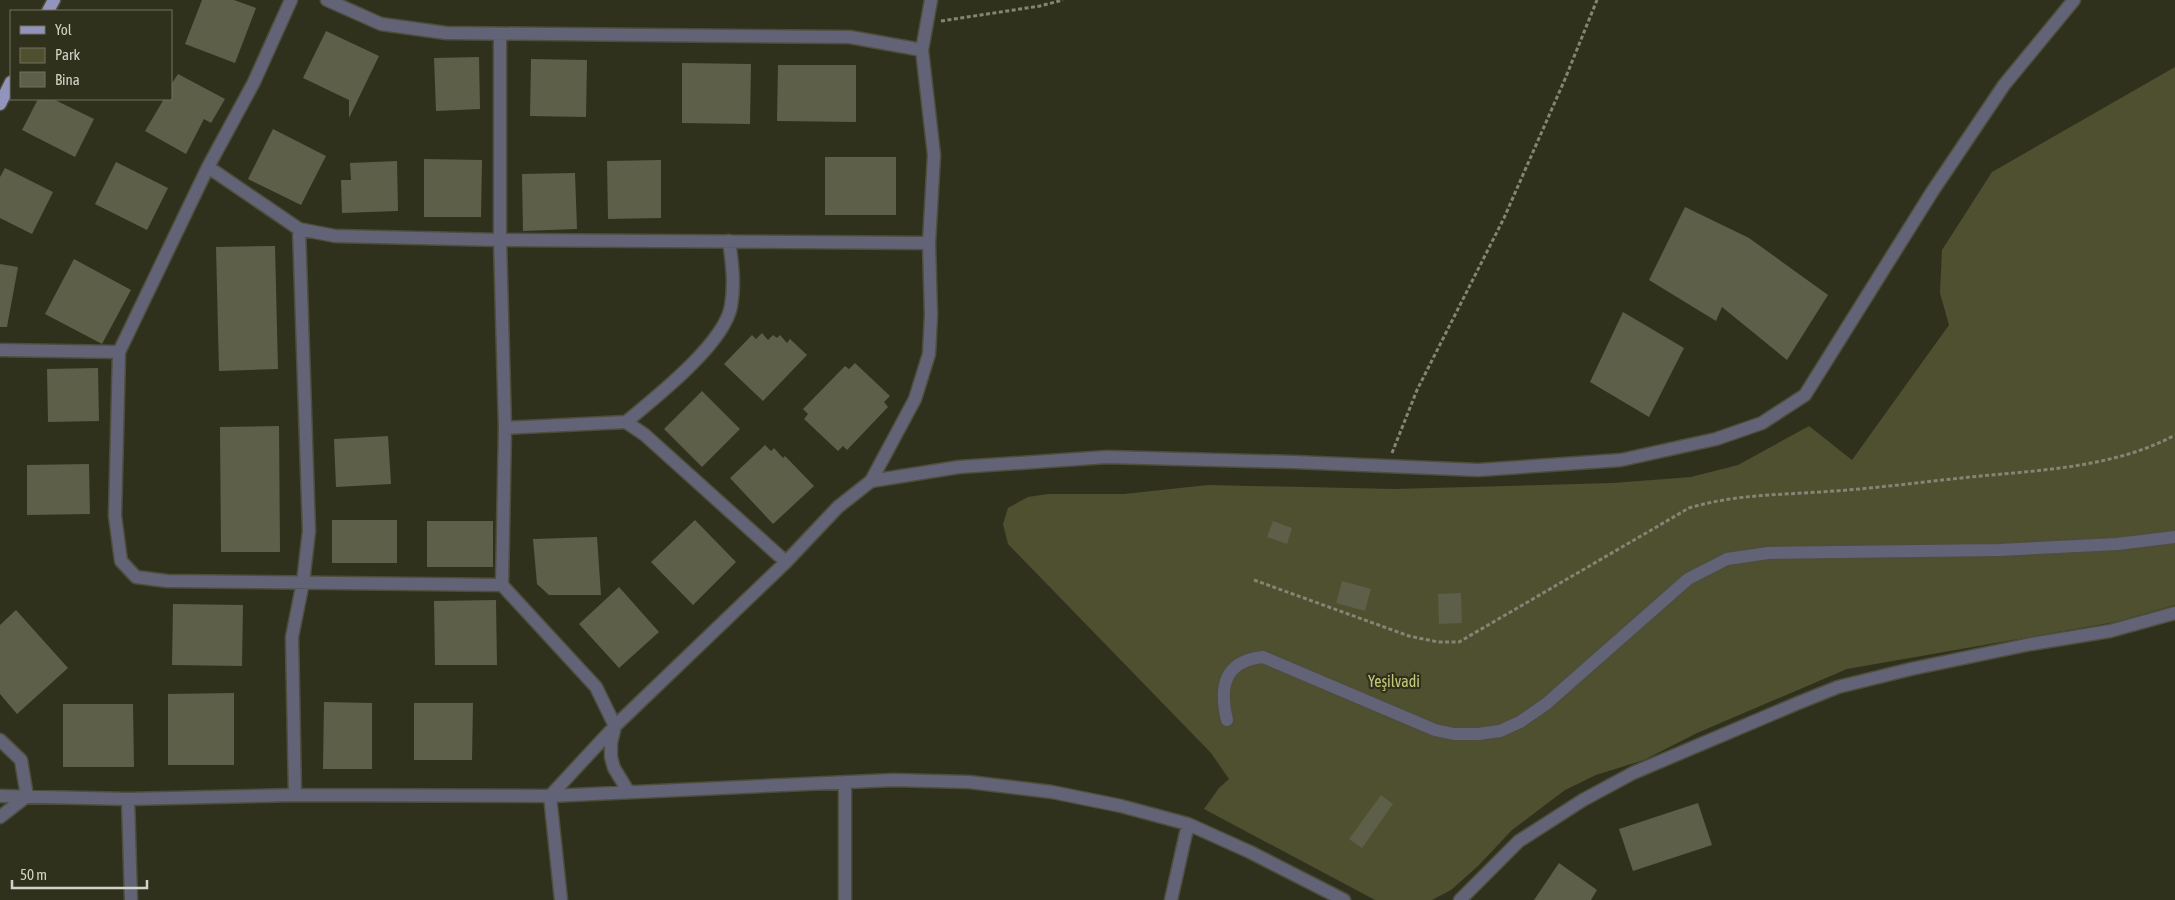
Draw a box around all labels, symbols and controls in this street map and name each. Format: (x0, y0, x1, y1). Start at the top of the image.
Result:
legend (10, 10, 172, 100)
text: Yol (55, 21, 72, 38)
text: Park (55, 46, 80, 63)
text: Bina (55, 71, 80, 88)
park label: Yeşilvadi (1368, 672, 1420, 691)
scale bar (12, 858, 148, 890)
text: 50 m (20, 866, 47, 883)

